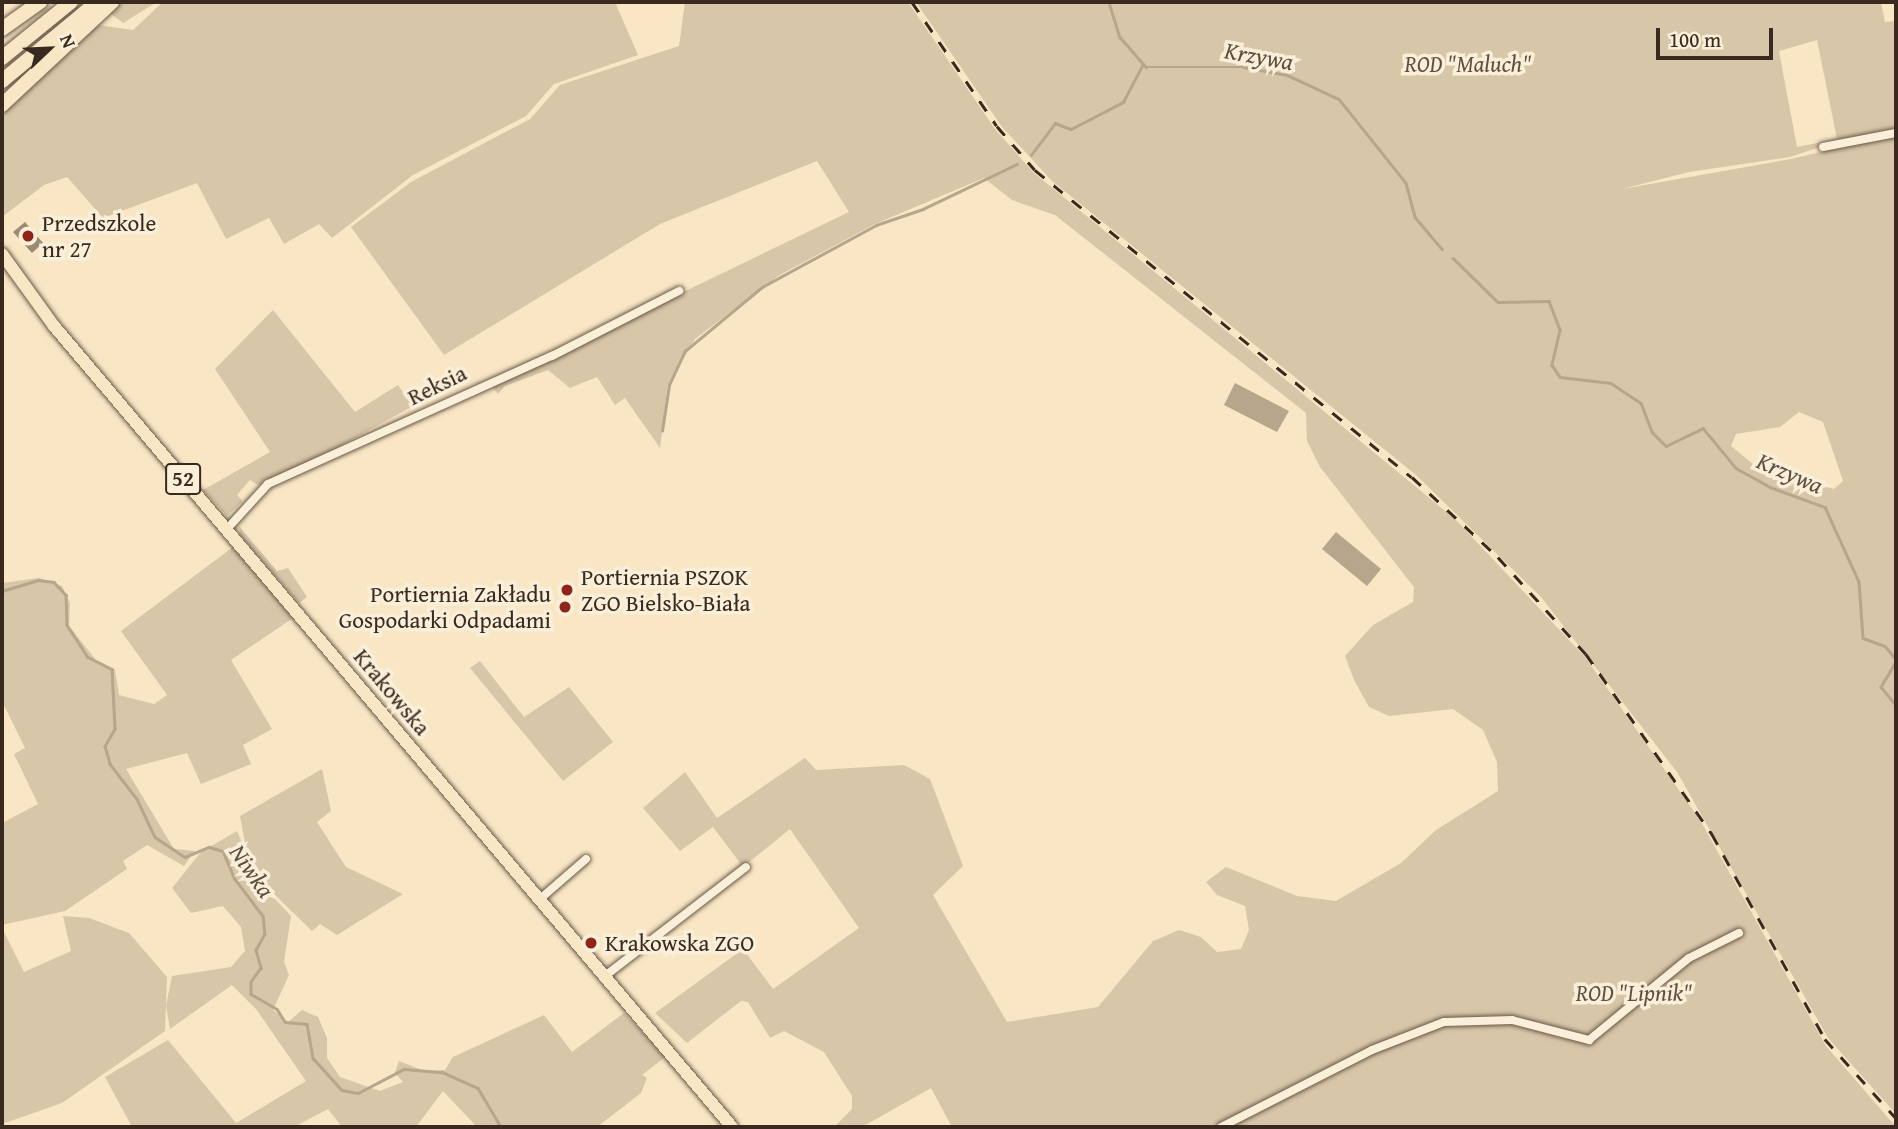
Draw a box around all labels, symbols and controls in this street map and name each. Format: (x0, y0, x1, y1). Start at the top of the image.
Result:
north arrow (14, 14, 84, 84)
scale bar (1660, 14, 1777, 58)
text: 100 m (1669, 24, 1721, 55)
text: N (53, 29, 84, 52)
water label: Krzywa (1223, 36, 1295, 76)
park label: ROD "Maluch" (1405, 50, 1531, 78)
place label: Przedszkole nr 27 (42, 209, 156, 263)
marker: Przedszkole nr 27 (20, 228, 36, 244)
street label: Reksia (403, 359, 471, 411)
water label: Krzywa (1753, 446, 1827, 500)
road number: 52 (164, 462, 202, 496)
place label: Portiernia PSZOK ZGO Bielsko-Biała (581, 563, 750, 617)
place label: Portiernia Zakładu Gospodarki Odpadami (339, 580, 551, 634)
marker: Portiernia PSZOK ZGO Bielsko-Biała (559, 582, 575, 598)
marker: Portiernia Zakładu Gospodarki Odpadami (557, 599, 573, 615)
street label: Krakowska (348, 643, 436, 741)
water label: Niwka (223, 839, 281, 903)
place label: Krakowska ZGO (605, 929, 754, 957)
marker: Krakowska ZGO (583, 935, 599, 951)
park label: ROD "Lipnik" (1576, 979, 1692, 1007)

